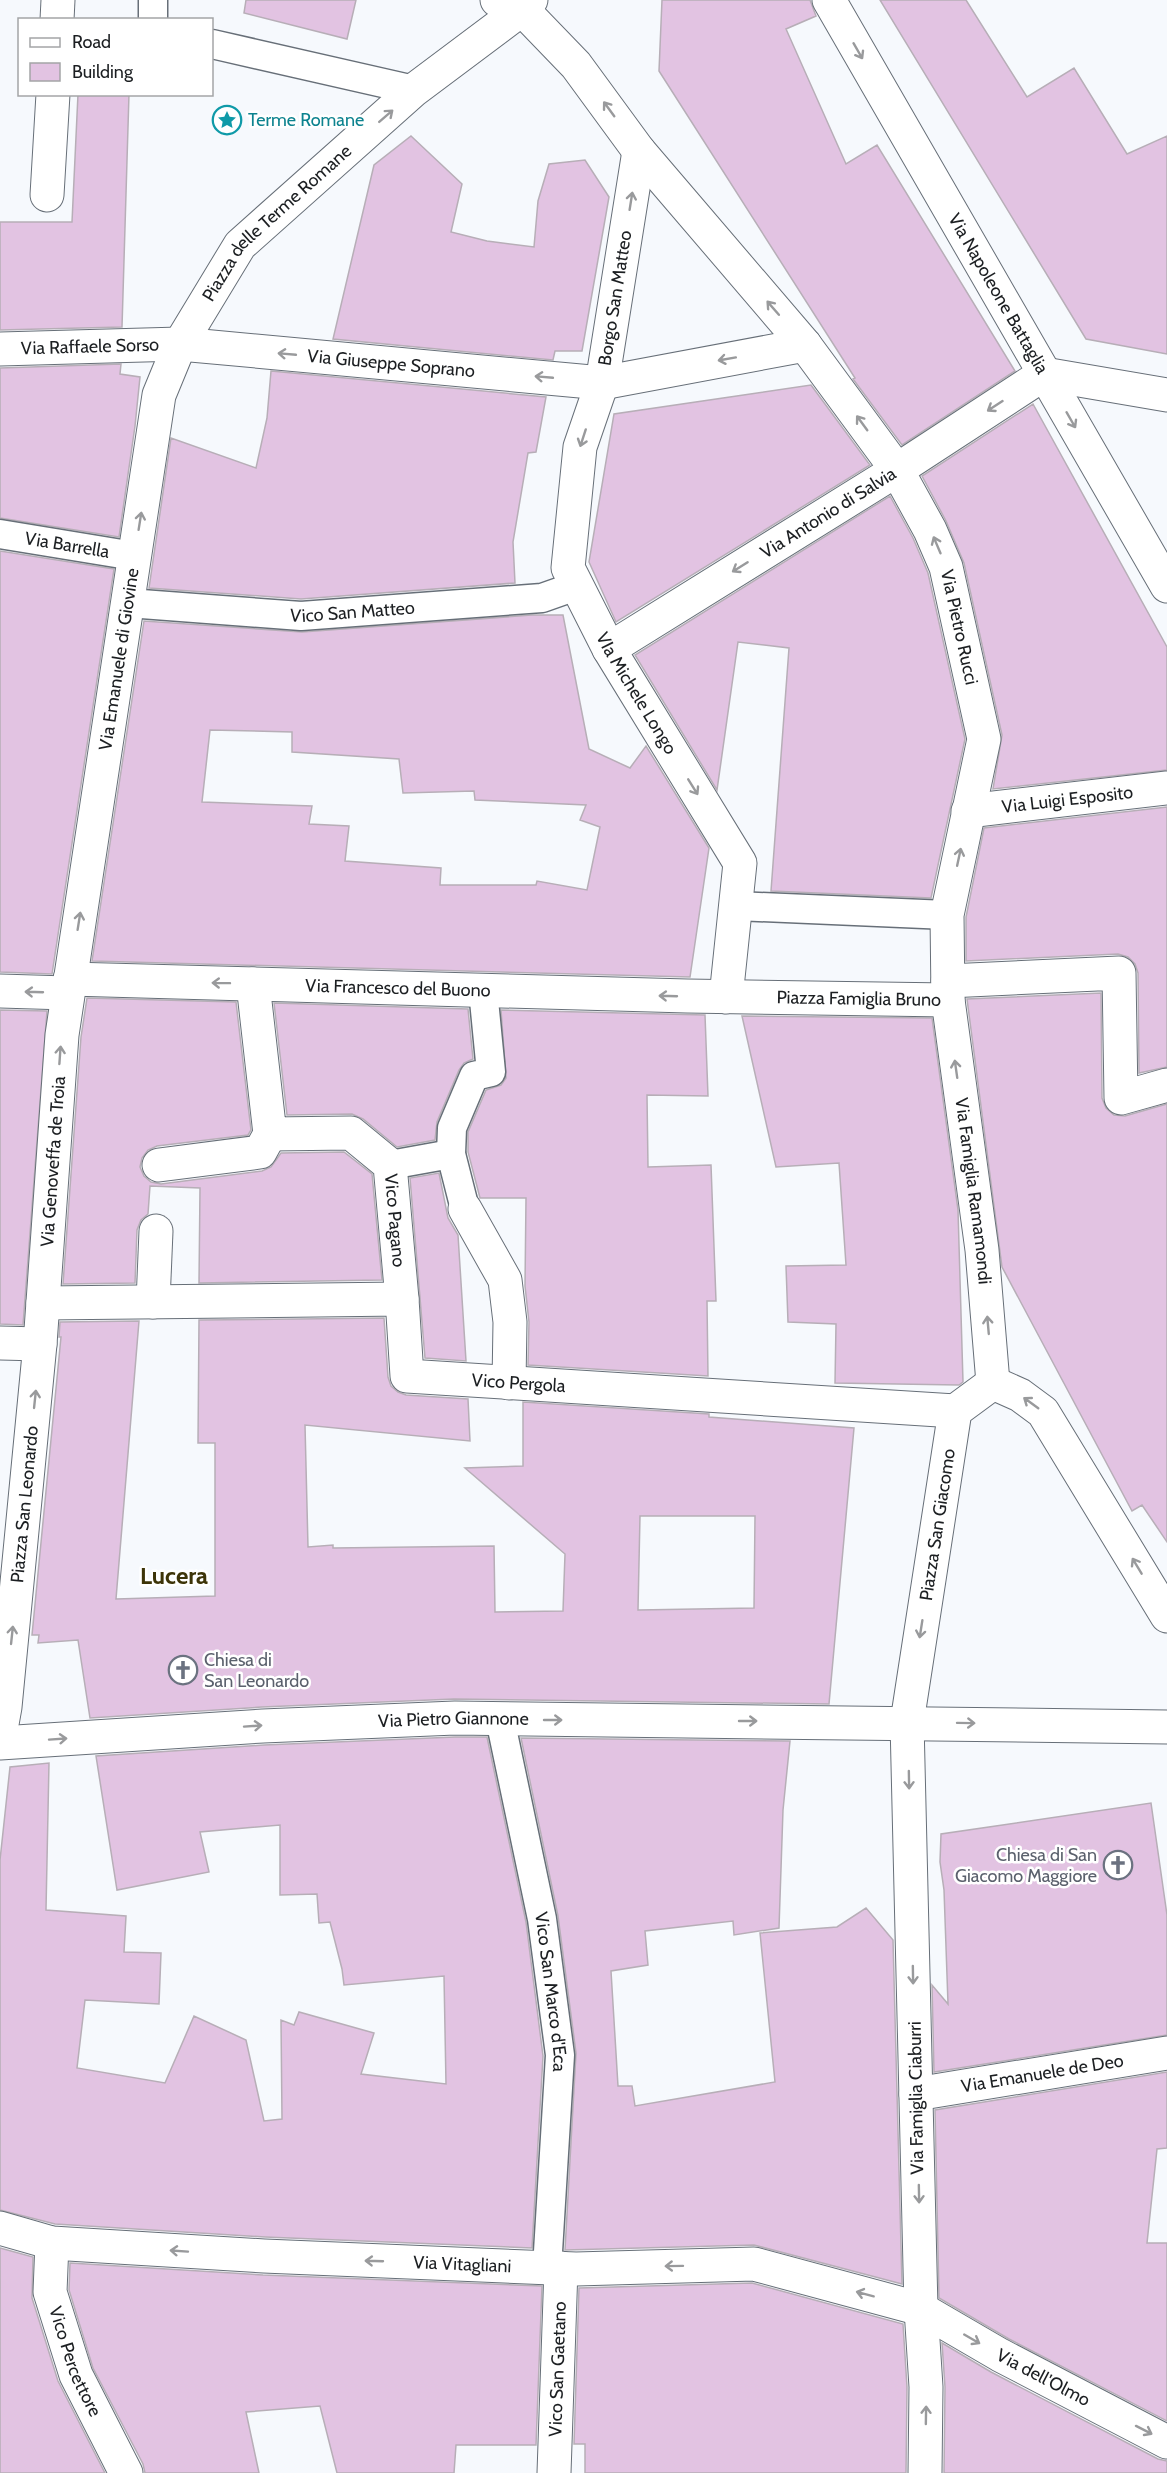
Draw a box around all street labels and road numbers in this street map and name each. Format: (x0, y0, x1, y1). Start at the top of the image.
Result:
street label: Piazza delle Terme Romane (197, 140, 356, 305)
street label: Via Napoleone Battaglia (943, 209, 1053, 378)
street label: Borgo San Matteo (593, 229, 637, 367)
street label: Via Raffaele Sorso (21, 334, 159, 359)
street label: Via Giuseppe Soprano (306, 345, 476, 382)
street label: Via Antonio di Salvia (756, 462, 900, 563)
street label: Via Barrella (23, 527, 111, 563)
street label: Via Emanuele di Giovine (94, 567, 144, 752)
street label: Via Pietro Rucci (936, 568, 983, 687)
street label: Vico San Matteo (289, 597, 416, 627)
street label: VIa Michele Longo (591, 629, 682, 758)
street label: Via Luigi Esposito (1000, 781, 1134, 818)
street label: Via Francesco del Buono (305, 974, 491, 1002)
street label: Piazza Famiglia Bruno (776, 986, 941, 1011)
street label: Via Genoveffa de Troia (36, 1075, 70, 1248)
street label: Via Famiglia Ramamondi (950, 1096, 996, 1285)
street label: Vico Pagano (380, 1173, 410, 1268)
street label: Vico Pergola (471, 1369, 567, 1397)
street label: Piazza San Leonardo (6, 1425, 43, 1584)
street label: Piazza San Giacomo (915, 1447, 960, 1602)
street label: Via Pietro Giannone (377, 1707, 529, 1732)
street label: Vico San Marco d'Eca (530, 1910, 571, 2073)
street label: Via Famiglia Ciaburri (904, 2021, 928, 2175)
street label: Via Emanuele de Deo (960, 2049, 1125, 2097)
street label: Via Vitagliani (413, 2251, 512, 2277)
street label: Vico San Gaetano (544, 2301, 571, 2437)
street label: Vico Percettore (44, 2304, 106, 2420)
street label: Via dell'Olmo (993, 2344, 1094, 2411)

